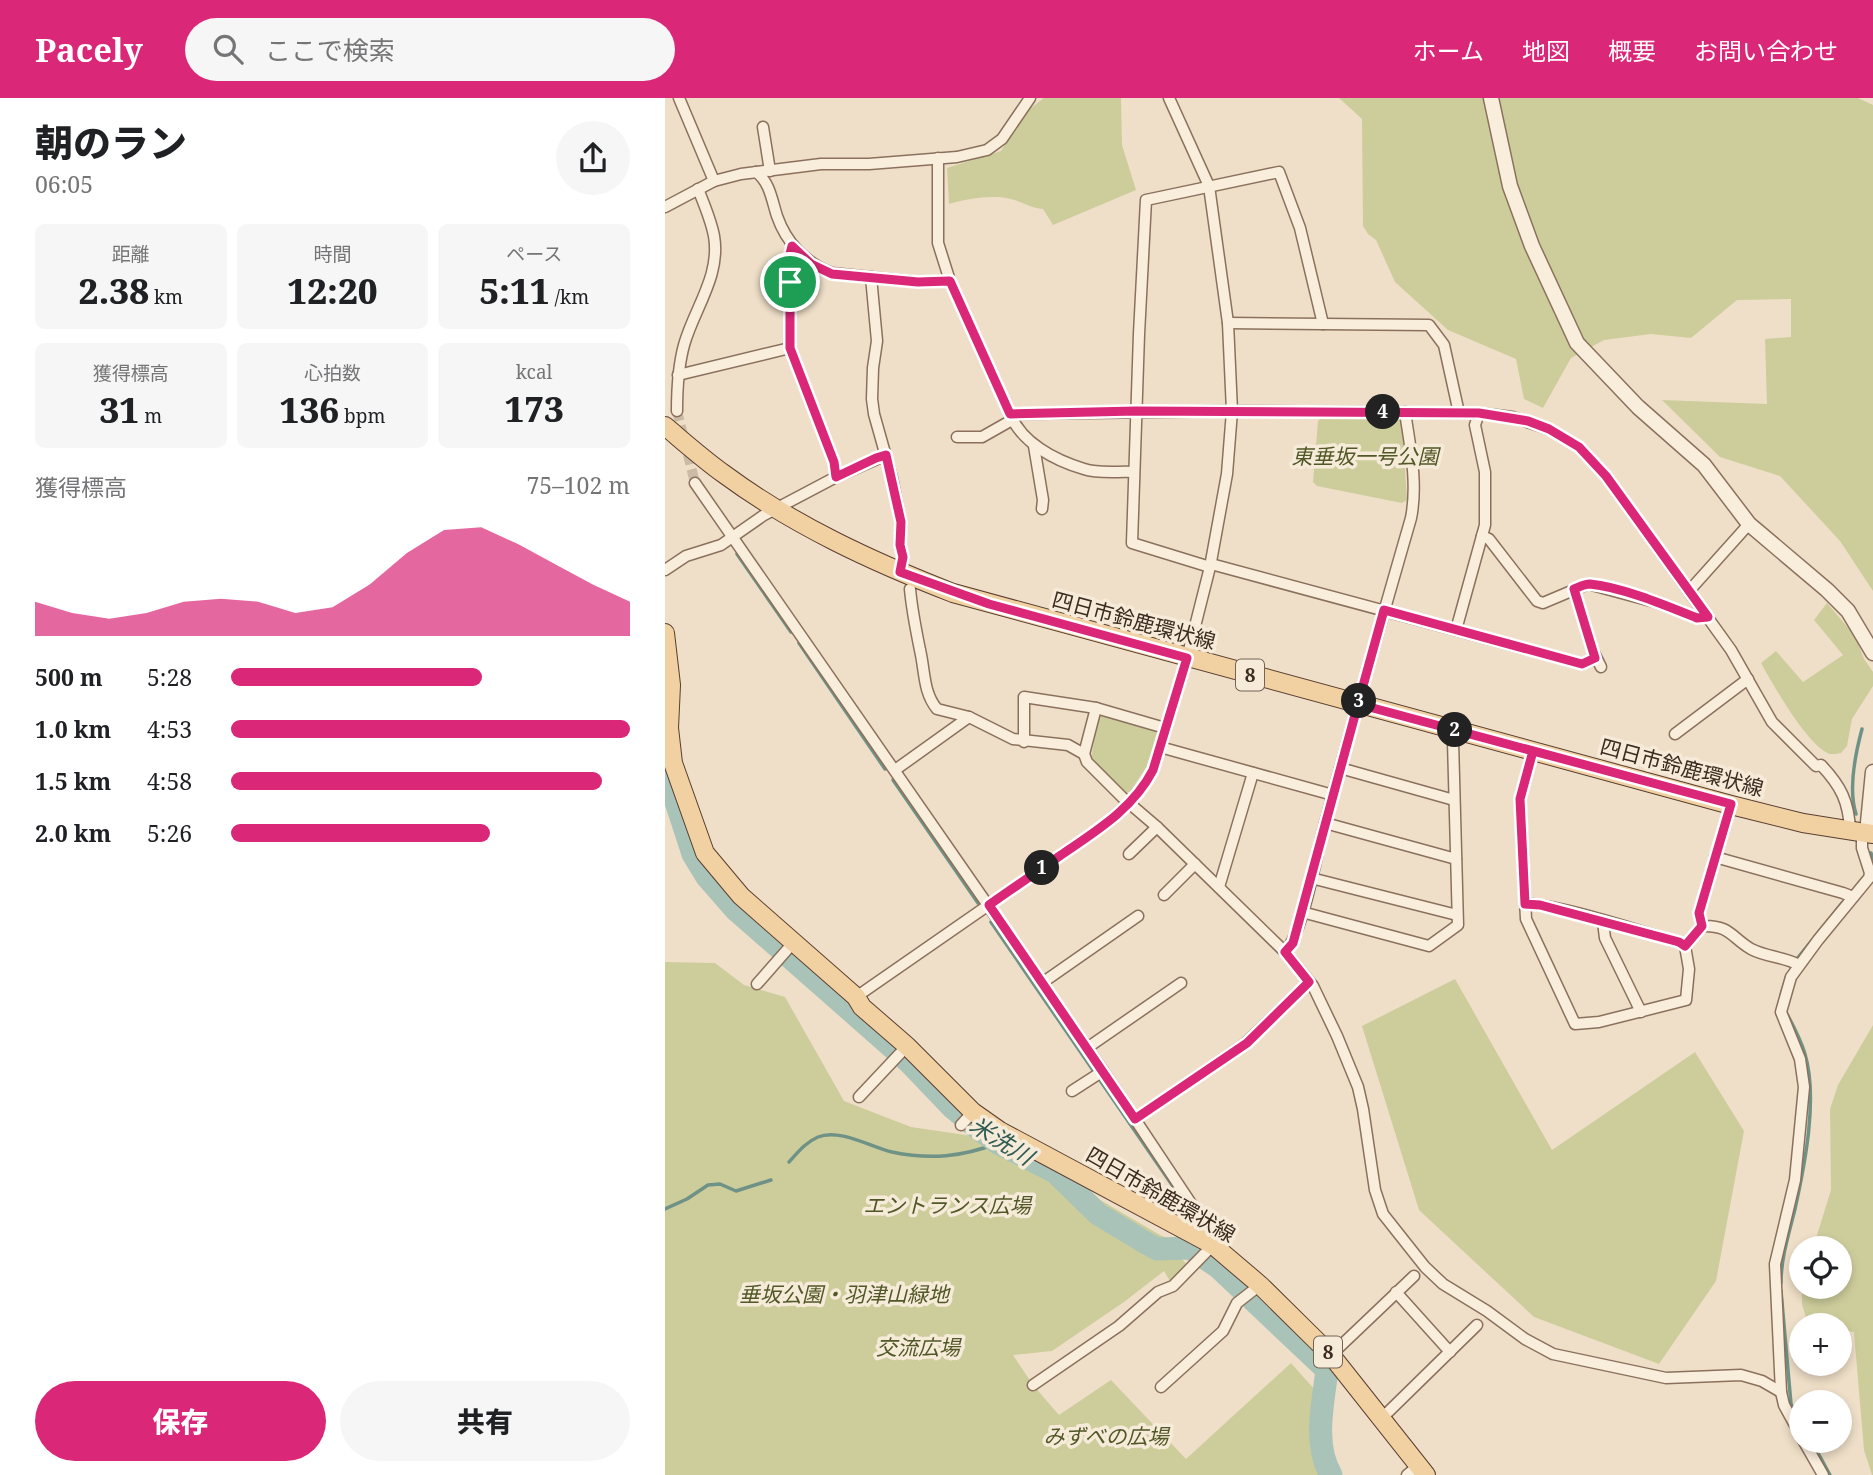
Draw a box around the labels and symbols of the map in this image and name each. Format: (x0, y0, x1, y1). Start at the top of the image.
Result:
pin (760, 252, 820, 312)
pin: 4 (1365, 394, 1401, 430)
park label: 東垂坂一号公園 (1292, 442, 1441, 470)
street label: 四日市鈴鹿環状線 (1049, 585, 1219, 655)
road number: 8 (1236, 660, 1264, 690)
pin: 3 (1341, 684, 1377, 718)
pin: 2 (1437, 712, 1473, 748)
street label: 四日市鈴鹿環状線 (1597, 732, 1767, 802)
pin: 1 (1025, 850, 1059, 886)
water label: 米洗川 (964, 1108, 1042, 1173)
street label: 四日市鈴鹿環状線 (1081, 1140, 1241, 1248)
park label: エントランス広場 (863, 1191, 1033, 1219)
park label: 垂坂公園・羽津山緑地 (739, 1280, 951, 1308)
park label: 交流広場 (876, 1333, 962, 1361)
road number: 8 (1314, 1336, 1342, 1368)
park label: みずべの広場 (1044, 1422, 1170, 1450)

